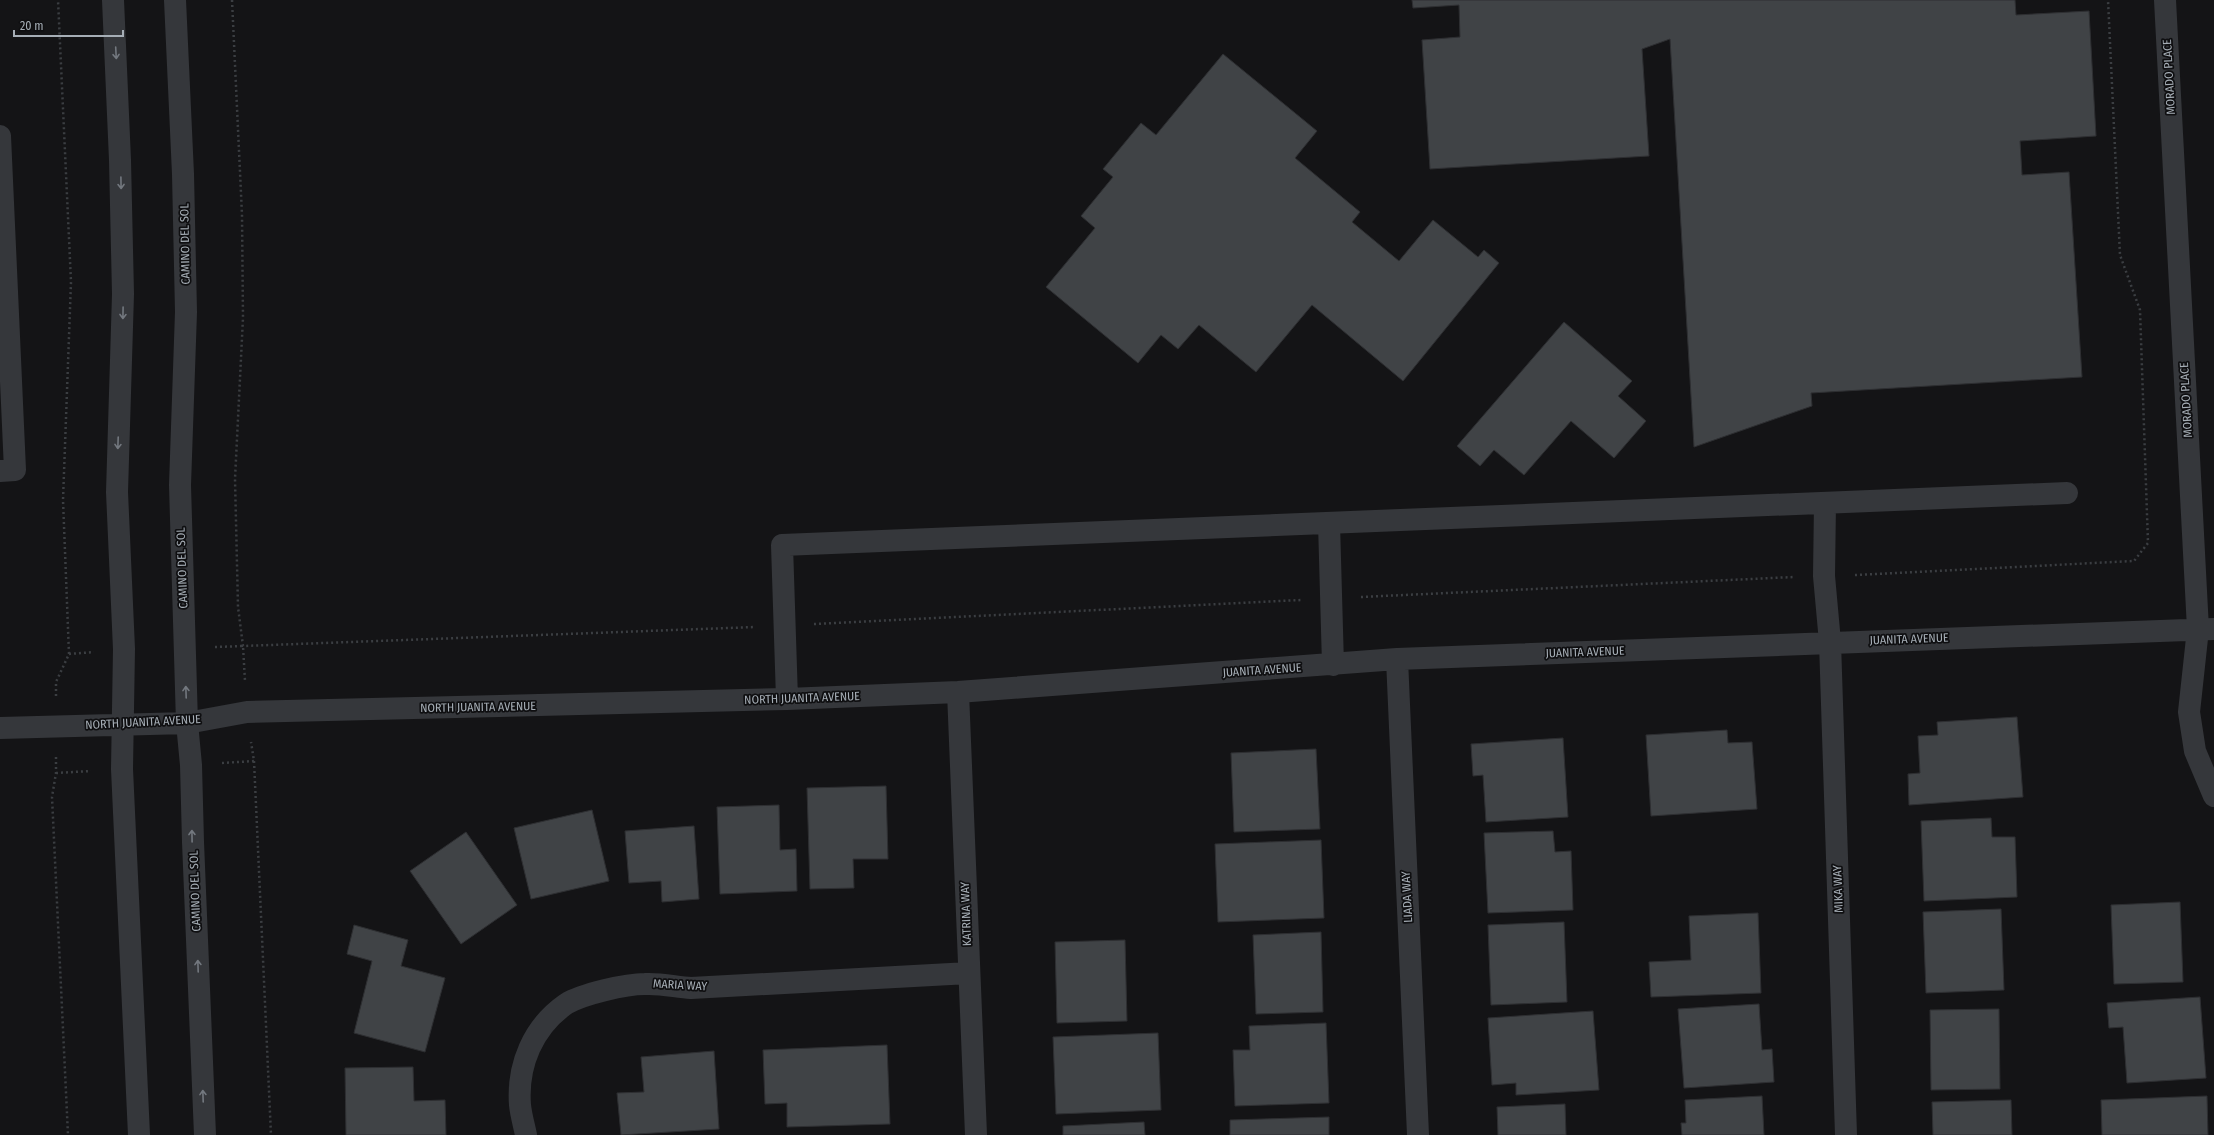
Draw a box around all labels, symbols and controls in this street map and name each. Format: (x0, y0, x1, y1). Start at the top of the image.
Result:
scale bar (14, 12, 123, 38)
text: 20 m (20, 19, 44, 33)
street label: MORADO PLACE (2160, 38, 2178, 115)
one-way arrow (112, 46, 119, 59)
one-way arrow (117, 176, 125, 189)
street label: CAMINO DEL SOL (177, 203, 193, 285)
one-way arrow (119, 306, 127, 319)
street label: MORADO PLACE (2177, 361, 2195, 438)
one-way arrow (115, 436, 122, 449)
street label: CAMINO DEL SOL (174, 526, 190, 609)
street label: JUANITA AVENUE (1869, 631, 1949, 647)
street label: JUANITA AVENUE (1545, 644, 1625, 660)
street label: JUANITA AVENUE (1222, 660, 1302, 680)
one-way arrow (183, 686, 190, 699)
street label: NORTH JUANITA AVENUE (744, 689, 860, 707)
street label: NORTH JUANITA AVENUE (420, 699, 536, 715)
street label: NORTH JUANITA AVENUE (85, 712, 201, 732)
one-way arrow (189, 830, 196, 843)
street label: CAMINO DEL SOL (187, 849, 203, 932)
street label: MIKA WAY (1830, 865, 1846, 913)
street label: LIADA WAY (1399, 871, 1415, 923)
street label: KATRINA WAY (958, 882, 974, 946)
one-way arrow (194, 960, 202, 973)
street label: MARIA WAY (652, 977, 708, 993)
one-way arrow (200, 1090, 207, 1103)

